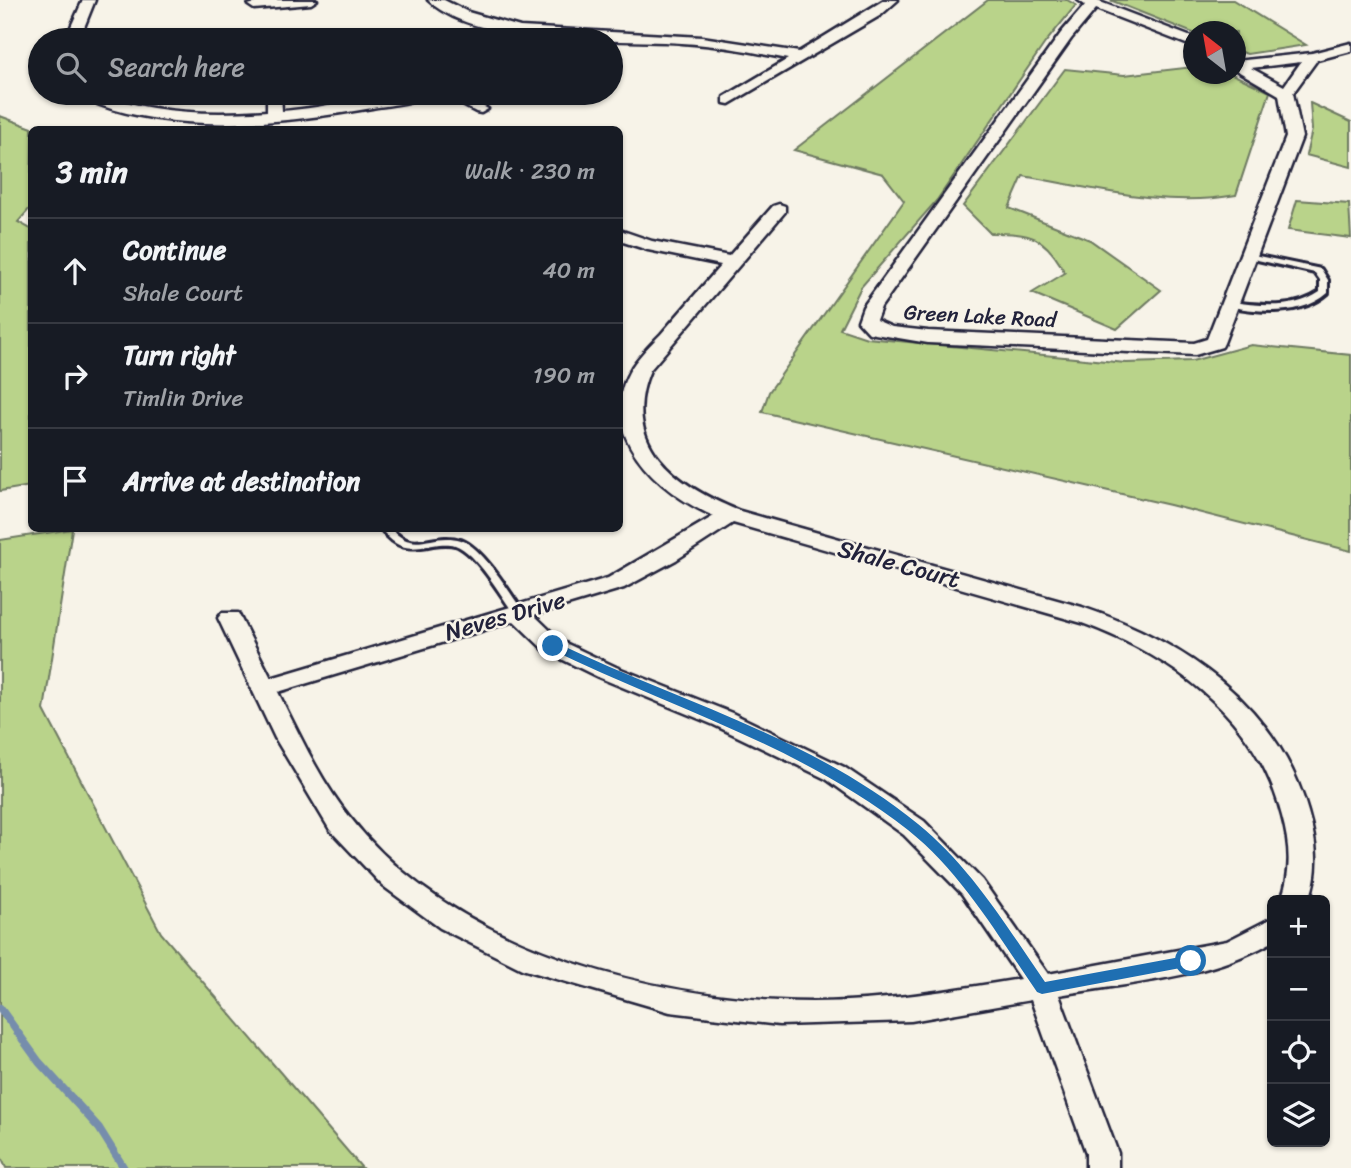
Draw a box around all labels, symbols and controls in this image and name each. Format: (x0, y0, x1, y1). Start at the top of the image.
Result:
north arrow (1183, 21, 1246, 84)
search box (28, 28, 623, 105)
text: Search here (108, 44, 245, 90)
icon: search (52, 48, 90, 86)
text: 3 min (56, 145, 128, 199)
text: Walk · 230 m (465, 151, 595, 192)
text: Continue (123, 227, 226, 273)
text: 40 m (542, 250, 595, 291)
icon: ahead (56, 252, 94, 290)
text: Shale Court (123, 273, 243, 314)
street label: Green Lake Road (903, 293, 1059, 339)
text: Turn right (123, 332, 236, 378)
text: 190 m (533, 355, 595, 396)
icon: right (56, 357, 94, 395)
text: Timlin Drive (123, 378, 243, 419)
text: Arrive at destination (123, 458, 360, 504)
icon: arrive (56, 462, 94, 500)
street label: Shale Court (833, 528, 965, 600)
street label: Neves Drive (440, 579, 570, 653)
route end (537, 630, 568, 661)
map controls (1267, 895, 1330, 1147)
button: + (1267, 895, 1330, 958)
route start (1175, 945, 1206, 976)
button: − (1267, 958, 1330, 1021)
button: locate (1267, 1021, 1330, 1084)
button: layers (1267, 1084, 1330, 1147)

